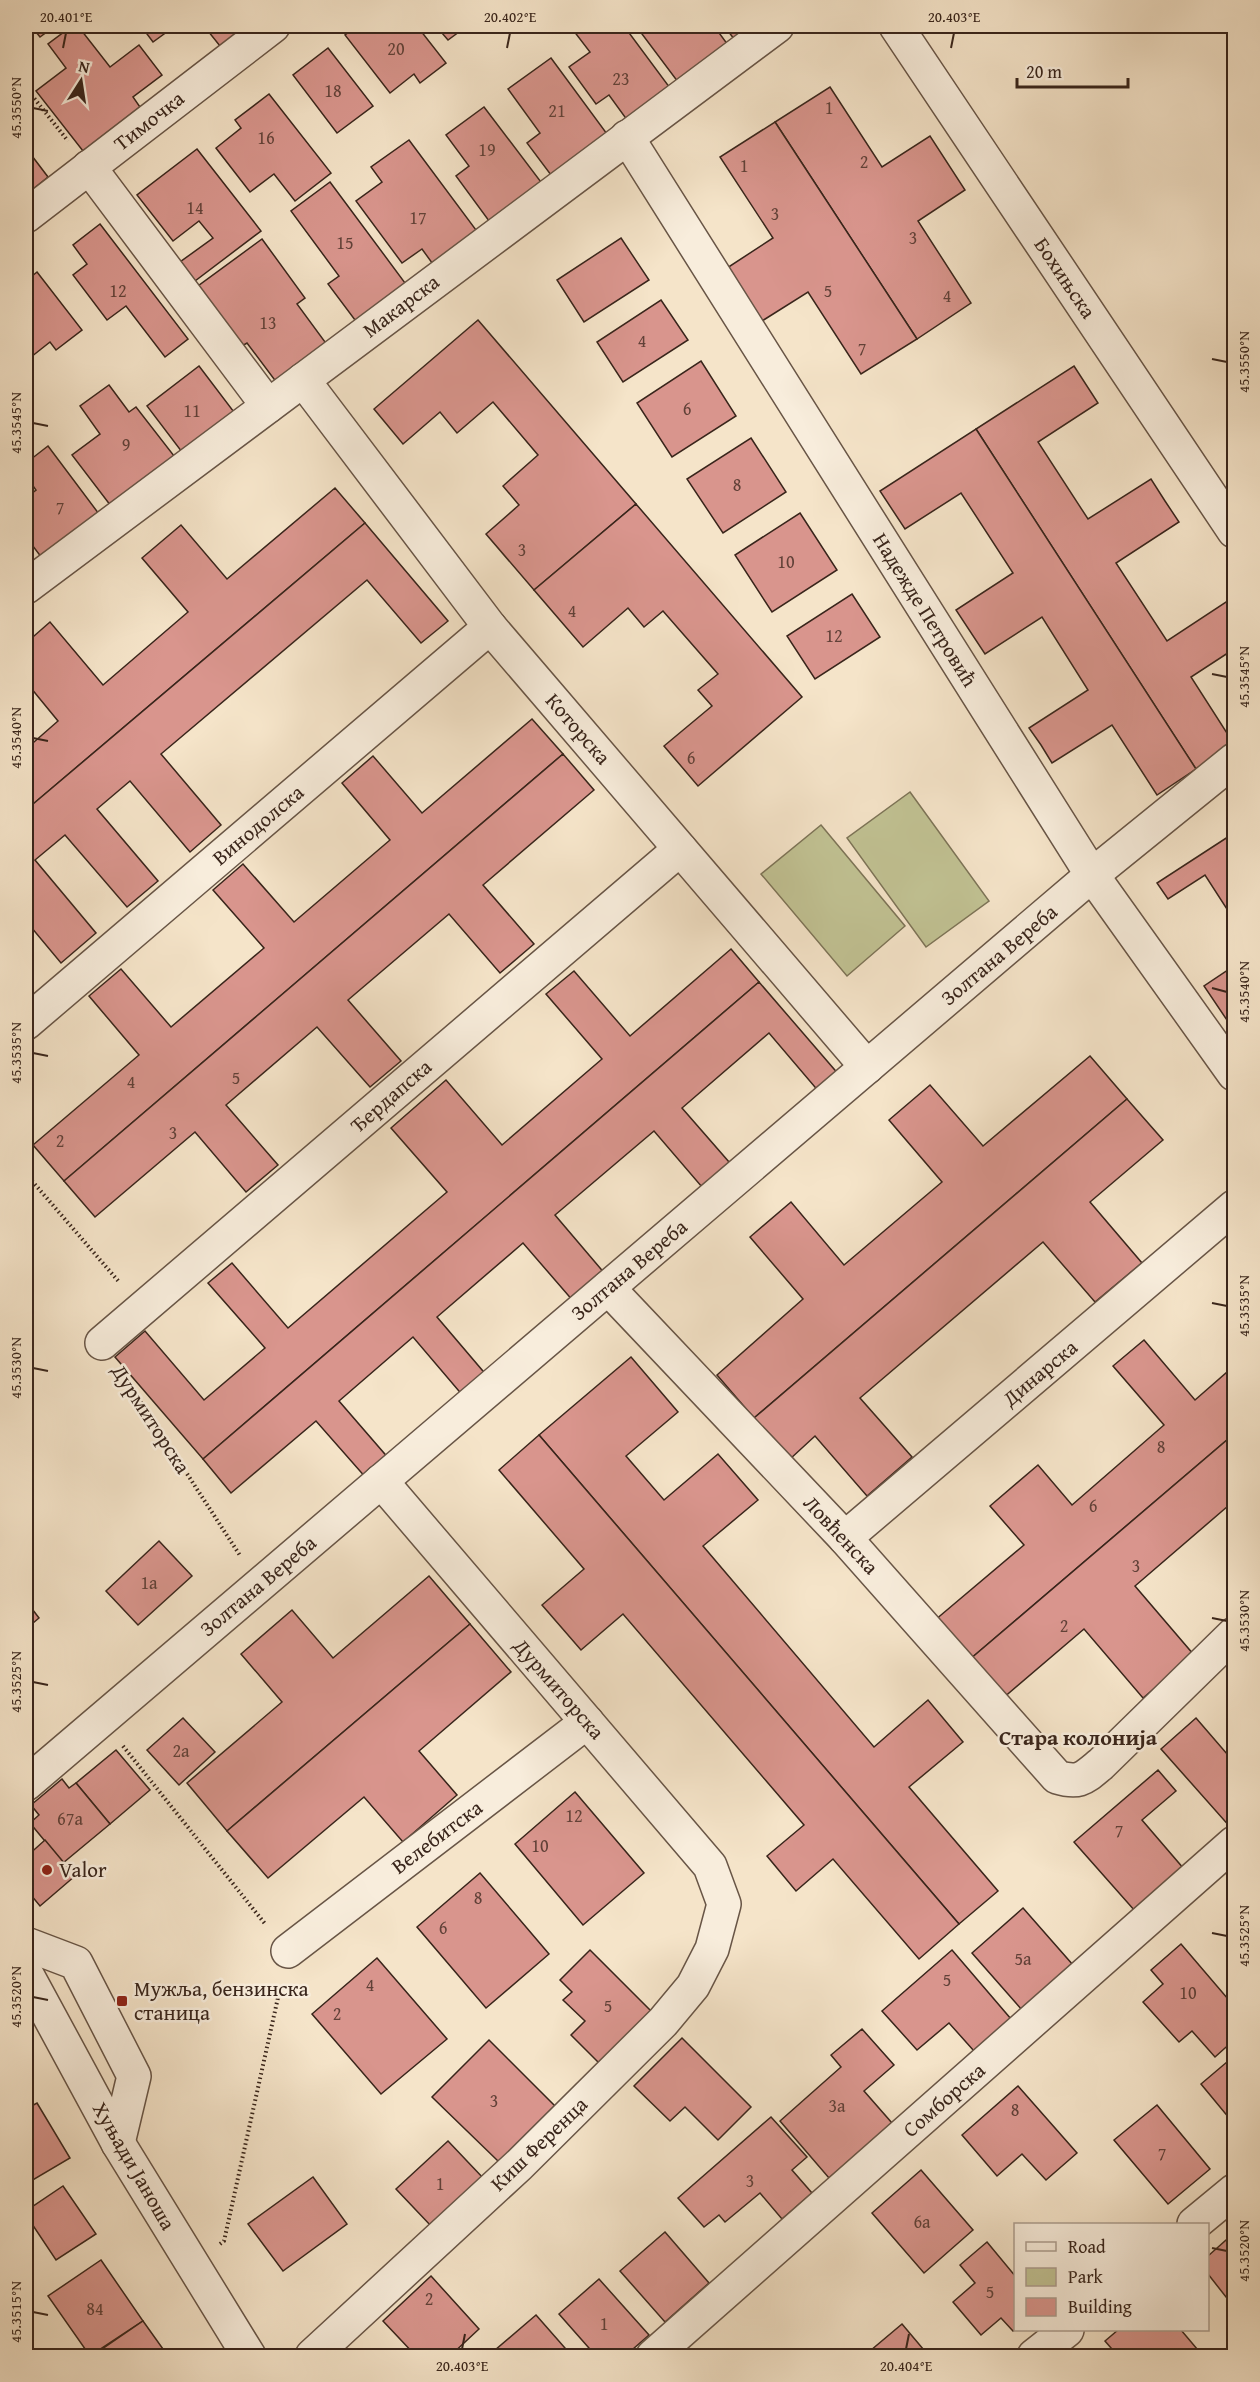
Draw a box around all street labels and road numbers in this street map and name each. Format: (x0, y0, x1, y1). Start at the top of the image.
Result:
street label: Тимочка (107, 83, 191, 158)
street label: Бохињска (1027, 231, 1104, 324)
street label: Макарска (356, 266, 446, 345)
street label: Надежде Петровић (865, 527, 985, 693)
street label: Которска (538, 686, 618, 771)
street label: Винодолска (205, 777, 310, 872)
street label: Золтана Вереба (934, 897, 1064, 1013)
street label: Ђердапска (343, 1051, 438, 1140)
street label: Золтана Вереба (564, 1212, 694, 1328)
street label: Динарска (995, 1332, 1084, 1414)
street label: Дурмиторска (104, 1357, 199, 1480)
street label: Ловћенска (796, 1488, 886, 1581)
street label: Золтана Вереба (193, 1528, 323, 1644)
street label: Дурмиторска (506, 1630, 612, 1746)
street label: Велебитска (385, 1792, 489, 1881)
street label: Сомборска (896, 2055, 992, 2144)
street label: Киш Ференца (483, 2089, 594, 2198)
street label: Хуњади Јаноша (85, 2096, 184, 2236)

